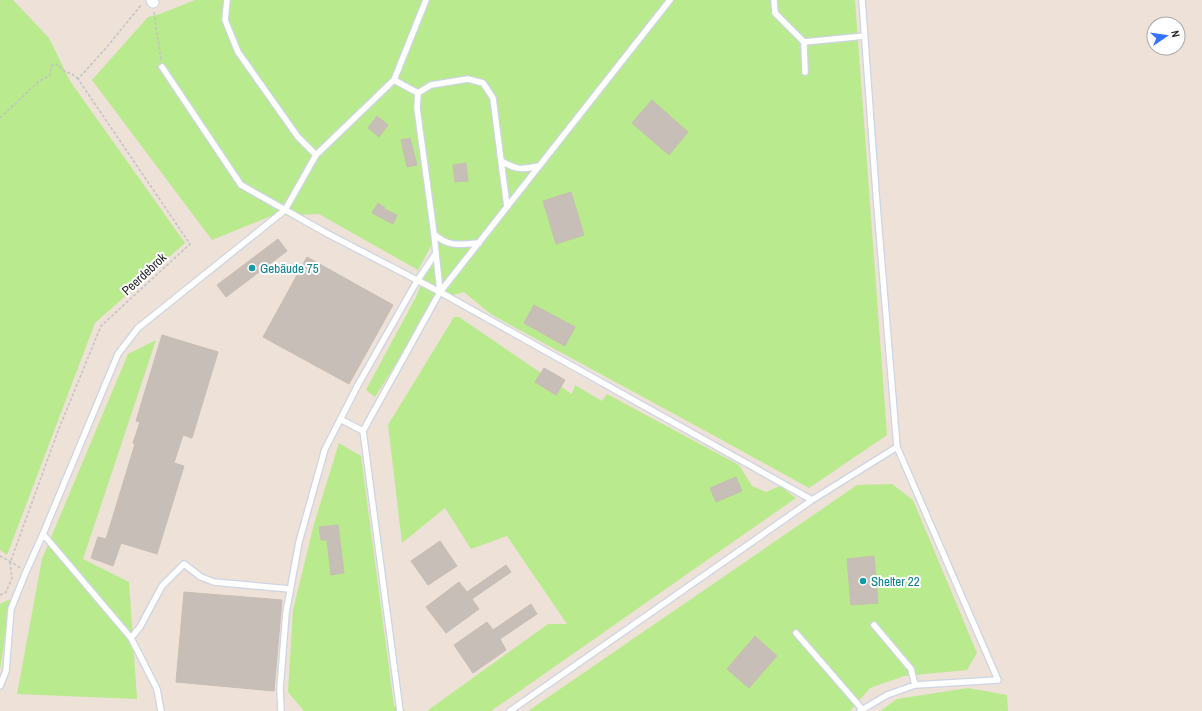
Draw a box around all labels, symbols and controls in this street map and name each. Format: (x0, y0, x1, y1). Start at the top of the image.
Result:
north arrow (1146, 16, 1186, 56)
text: N (1168, 29, 1183, 38)
street label: Peerdebrok (118, 249, 170, 299)
place label: Gebäude 75 (260, 260, 319, 277)
marker: Gebäude 75 (247, 263, 257, 273)
place label: Shelter 22 (871, 573, 920, 590)
marker: Shelter 22 (858, 576, 868, 586)

